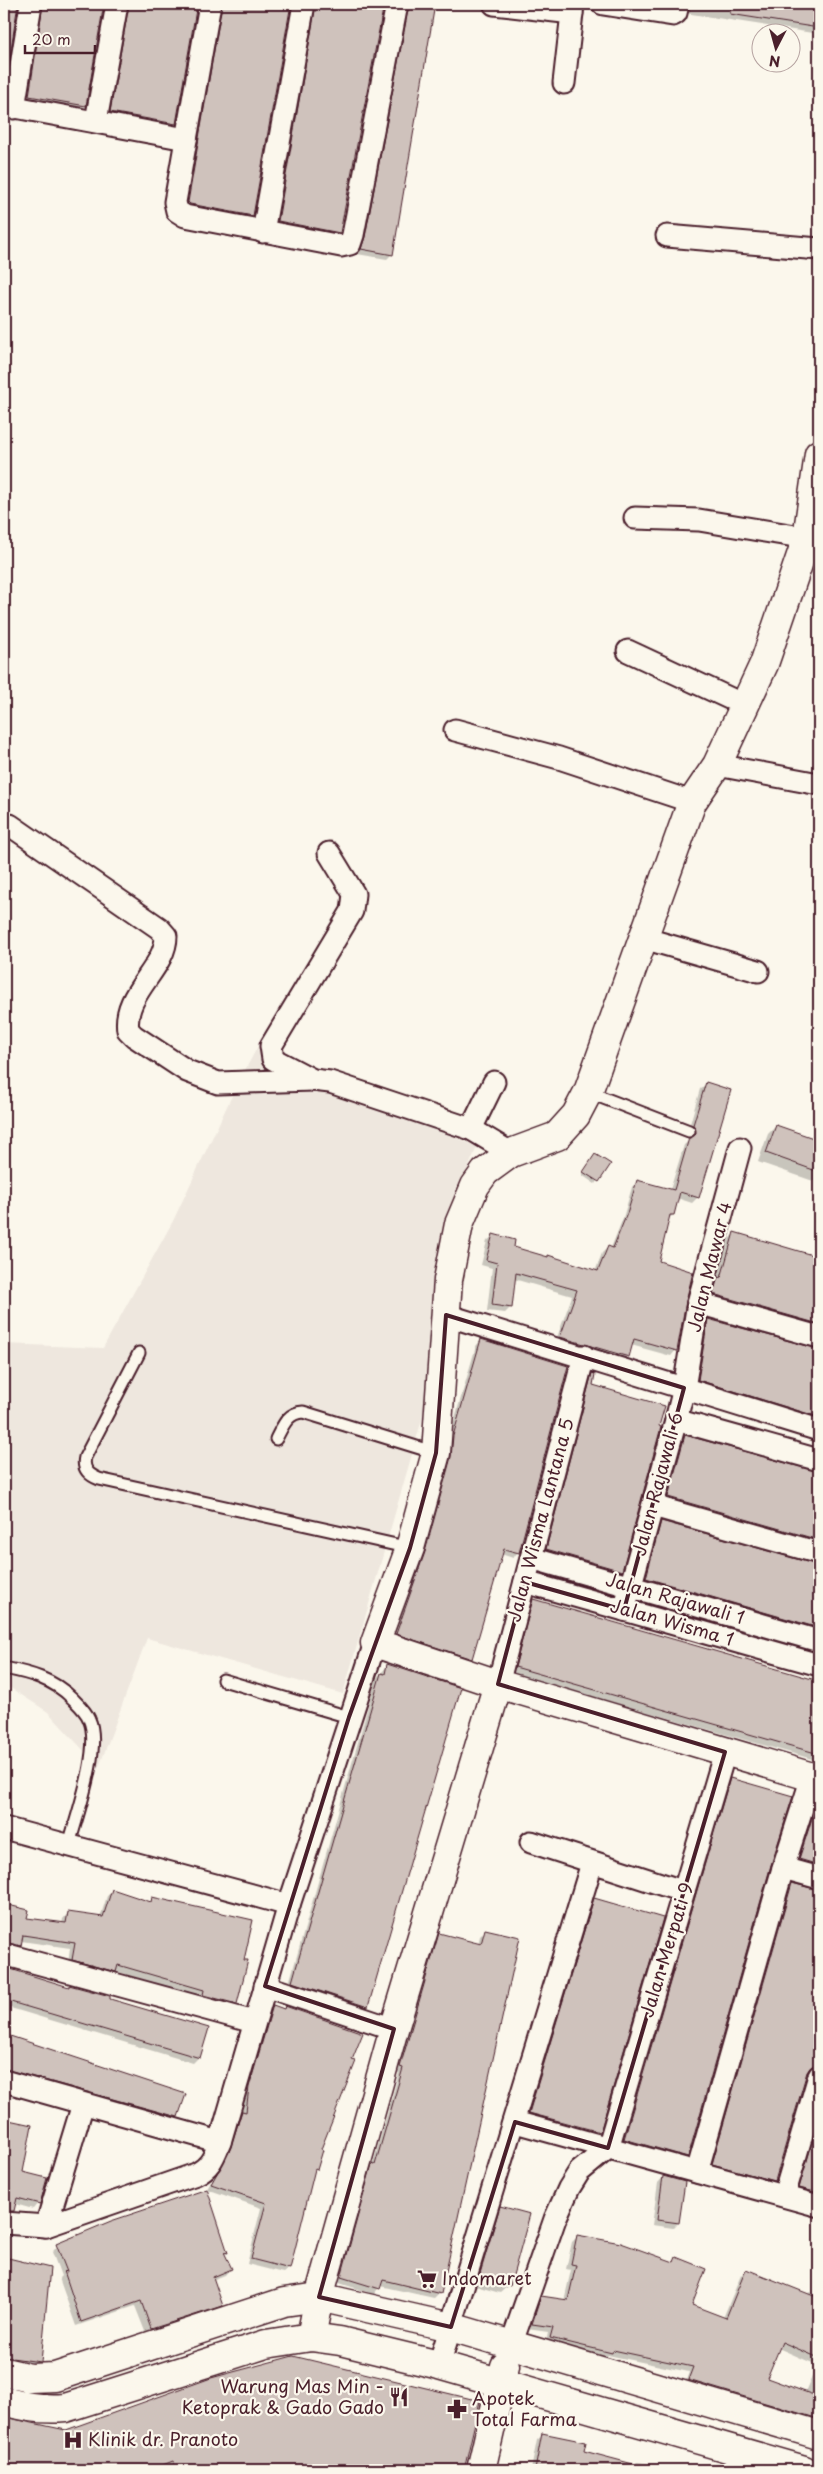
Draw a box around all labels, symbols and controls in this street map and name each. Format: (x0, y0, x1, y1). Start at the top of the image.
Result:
scale bar (25, 22, 95, 54)
north arrow (750, 22, 800, 72)
text: 20 m (32, 27, 71, 50)
text: N (768, 50, 781, 72)
street label: Jalan Mawar 4 (679, 1199, 738, 1335)
street label: Jalan Rajawali 6 (624, 1409, 689, 1558)
street label: Jalan Wisma Lantana 5 (499, 1415, 580, 1625)
street label: Jalan Rajawali 1 (603, 1565, 748, 1630)
street label: Jalan Wisma 1 (607, 1591, 737, 1652)
street label: Jalan Merpati 9 (632, 1879, 699, 2020)
place label: Indomaret (442, 2264, 532, 2291)
supermarket icon: Indomaret (416, 2268, 438, 2290)
place label: Warung Mas Min - Ketoprak & Gado Gado (182, 2372, 384, 2420)
place label: Apotek Total Farma (472, 2384, 577, 2432)
restaurant icon: Warung Mas Min - Ketoprak & Gado Gado (388, 2386, 410, 2408)
pharmacy icon: Apotek Total Farma (446, 2398, 468, 2420)
place label: Klinik dr. Pranoto (88, 2425, 238, 2452)
hospital icon: Klinik dr. Pranoto (62, 2429, 84, 2451)

